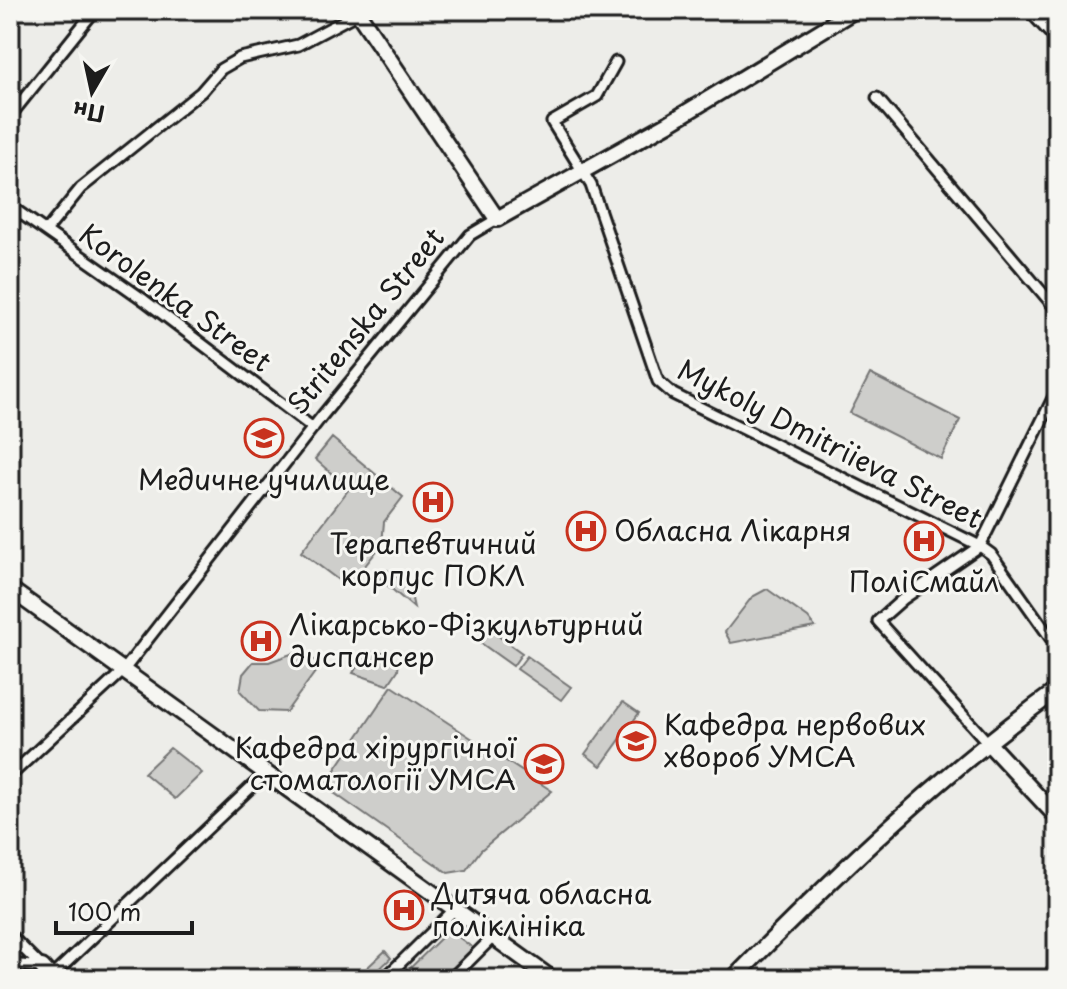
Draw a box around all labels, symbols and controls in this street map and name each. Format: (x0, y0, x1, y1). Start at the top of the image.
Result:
north arrow (52, 52, 132, 132)
text: Пн (70, 94, 107, 132)
street label: Korolenka Street (71, 212, 281, 382)
street label: Stritenska Street (276, 217, 454, 423)
street label: Mykoly Dmitriieva Street (671, 347, 991, 538)
school or university icon: Медичне училище (243, 417, 285, 459)
place label: Медичне училище (138, 457, 390, 500)
hospital icon: Терапевтичний корпус ПОКЛ (412, 481, 454, 523)
place label: Обласна Лікарня (614, 508, 851, 551)
hospital icon: Обласна Лікарня (565, 510, 607, 552)
hospital icon: ПоліСмайл (903, 520, 945, 562)
place label: Терапевтичний корпус ПОКЛ (330, 521, 536, 596)
place label: ПоліСмайл (849, 559, 999, 602)
place label: Лікарсько-Фізкультурний диспансер (289, 602, 643, 677)
hospital icon: Лікарсько-Фізкультурний диспансер (240, 620, 282, 662)
place label: Кафедра нервових хвороб УМСА (664, 702, 926, 777)
school or university icon: Кафедра нервових хвороб УМСА (615, 720, 657, 762)
place label: Кафедра хірургічної стоматології УМСА (235, 725, 517, 800)
school or university icon: Кафедра хірургічної стоматології УМСА (523, 743, 565, 785)
place label: Дитяча обласна поліклініка (431, 871, 652, 946)
scale bar (56, 885, 192, 935)
hospital icon: Дитяча обласна поліклініка (383, 889, 425, 931)
text: 100 m (68, 893, 141, 929)

